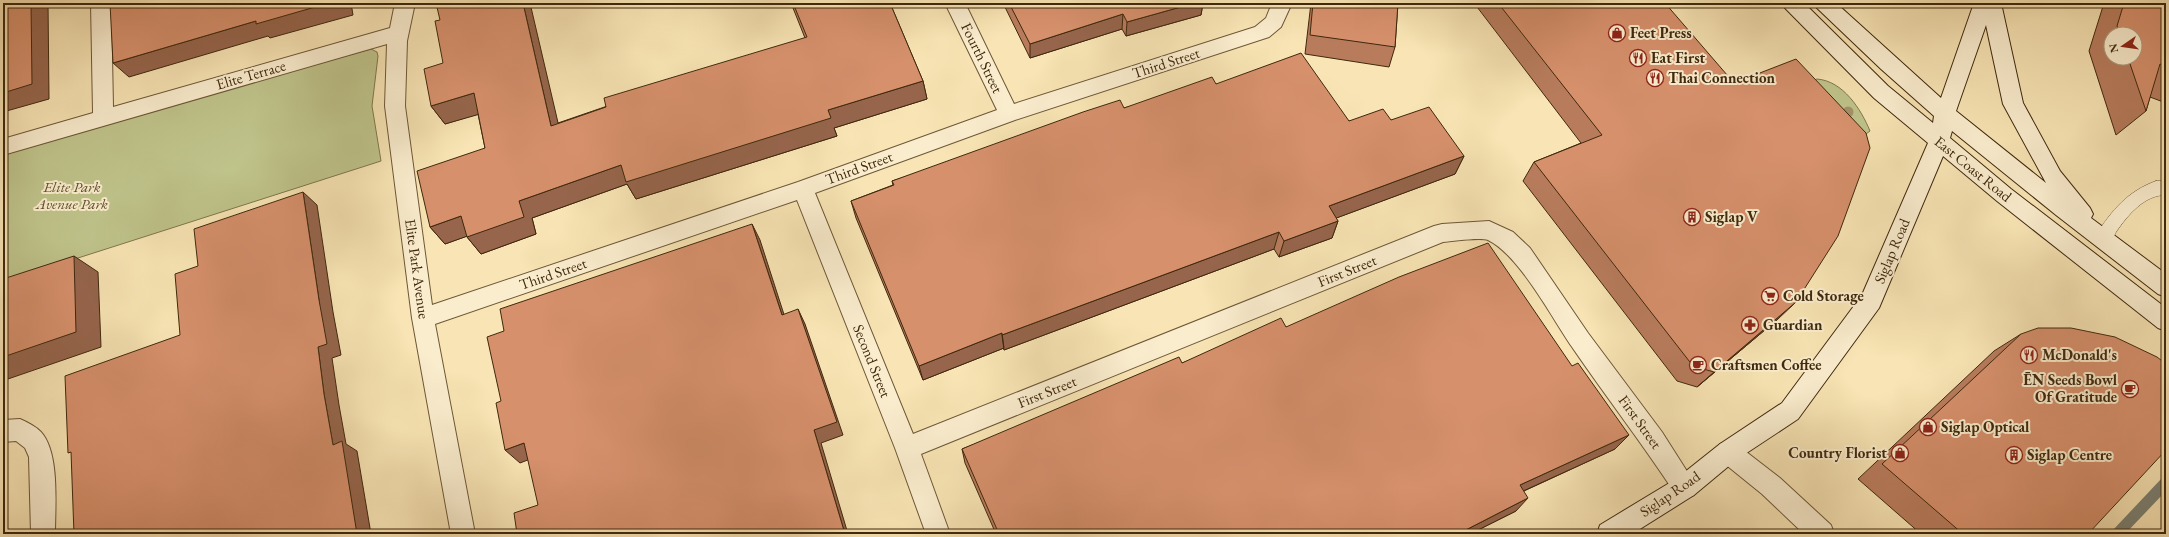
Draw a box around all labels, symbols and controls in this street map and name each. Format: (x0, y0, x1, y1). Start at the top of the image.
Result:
street label: Fourth Street (957, 19, 1008, 96)
shop icon: Feet Press (1607, 23, 1627, 43)
place label: Feet Press (1630, 23, 1692, 42)
north arrow (2103, 26, 2143, 66)
text: N (2105, 42, 2121, 54)
street label: Third Street (1130, 43, 1202, 82)
restaurant icon: Eat First (1628, 48, 1648, 68)
place label: Eat First (1651, 48, 1706, 67)
street label: Elite Terrace (214, 56, 288, 93)
restaurant icon: Thai Connection (1645, 68, 1665, 88)
place label: Thai Connection (1668, 68, 1776, 87)
street label: East Coast Road (1931, 132, 2016, 206)
street label: Third Street (823, 147, 895, 188)
park label: Elite Park Avenue Park (35, 177, 108, 213)
building icon: Siglap V (1682, 207, 1702, 227)
place label: Siglap V (1705, 207, 1758, 226)
street label: Siglap Road (1869, 215, 1914, 286)
street label: Elite Park Avenue (401, 218, 434, 320)
street label: First Street (1315, 250, 1379, 291)
street label: Third Street (517, 253, 589, 294)
supermarket icon: Cold Storage (1760, 286, 1780, 306)
place label: Cold Storage (1783, 286, 1864, 305)
pharmacy icon: Guardian (1740, 315, 1760, 335)
place label: Guardian (1763, 315, 1823, 334)
street label: Second Street (849, 321, 896, 401)
restaurant icon: McDonald's (2019, 345, 2039, 365)
place label: McDonald's (2042, 345, 2117, 364)
cafe icon: Craftsmen Coffee (1688, 355, 1708, 375)
place label: Craftsmen Coffee (1711, 355, 1822, 374)
place label: ĒN Seeds Bowl Of Gratitude (2023, 370, 2118, 406)
street label: First Street (1015, 371, 1079, 412)
cafe icon: ĒN Seeds Bowl Of Gratitude (2120, 379, 2140, 399)
street label: First Street (1615, 391, 1666, 453)
shop icon: Siglap Optical (1918, 417, 1938, 437)
place label: Siglap Optical (1941, 417, 2030, 436)
place label: Country Florist (1788, 443, 1887, 462)
shop icon: Country Florist (1890, 443, 1910, 463)
building icon: Siglap Centre (2004, 445, 2024, 465)
place label: Siglap Centre (2027, 445, 2112, 464)
street label: Siglap Road (1636, 466, 1704, 521)

